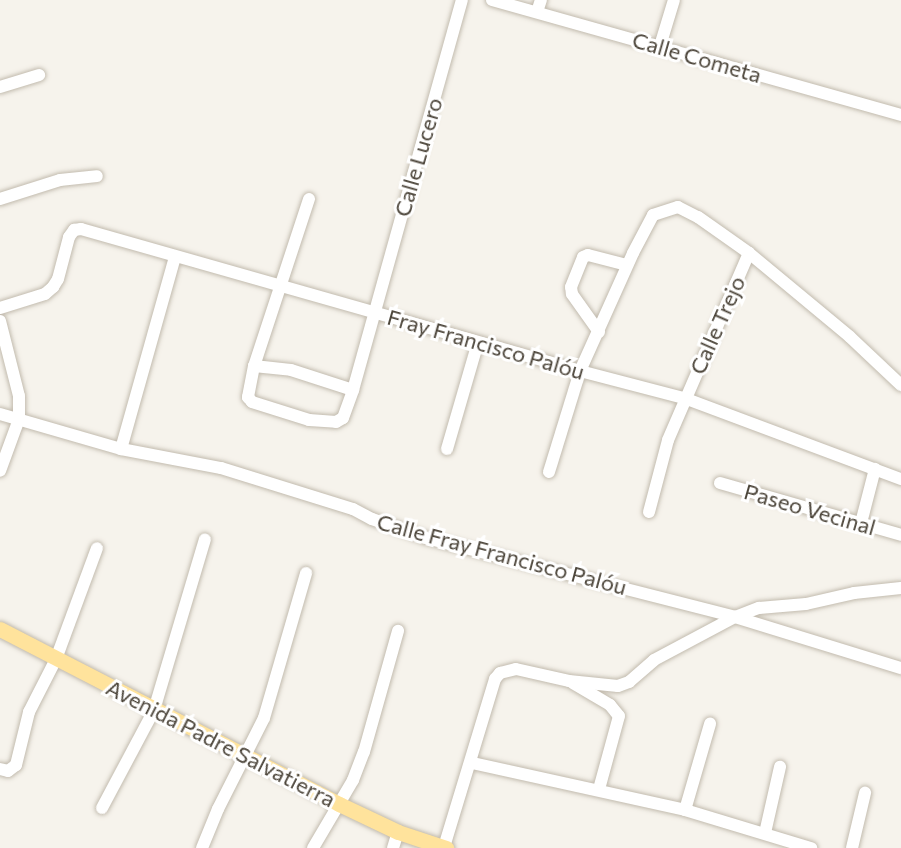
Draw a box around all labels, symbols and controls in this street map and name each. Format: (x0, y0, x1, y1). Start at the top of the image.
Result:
street label: Calle Cometa (629, 26, 765, 88)
street label: Calle Lucero (388, 94, 448, 220)
street label: Calle Trejo (684, 272, 750, 378)
street label: Fray Francisco Palóu (384, 303, 588, 385)
street label: Paseo Vecinal (741, 478, 879, 540)
street label: Calle Fray Francisco Palóu (374, 508, 630, 600)
street label: Avenida Padre Salvatierra (102, 674, 340, 812)

